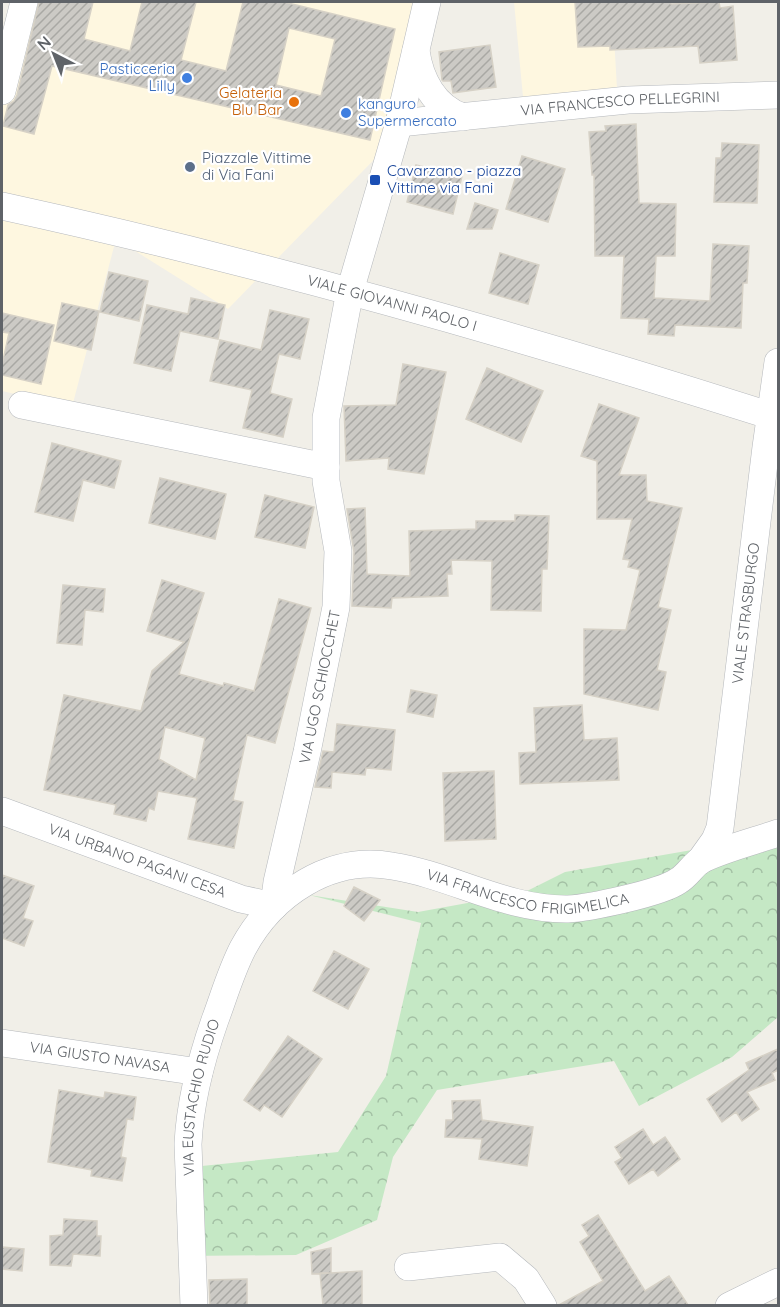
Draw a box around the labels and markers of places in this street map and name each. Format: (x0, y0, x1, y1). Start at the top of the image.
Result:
place label: Pasticceria Lilly (100, 59, 175, 95)
marker: Pasticceria Lilly (180, 71, 194, 85)
place label: Gelateria Blu Bar (219, 83, 282, 119)
place label: kanguro Supermercato (358, 94, 457, 130)
marker: Gelateria Blu Bar (287, 95, 301, 109)
marker: kanguro Supermercato (339, 106, 353, 120)
place label: Piazzale Vittime di Via Fani (202, 148, 311, 184)
marker: Piazzale Vittime di Via Fani (183, 160, 197, 174)
place label: Cavarzano - piazza Vittime via Fani (387, 161, 521, 197)
marker: Cavarzano - piazza Vittime via Fani (368, 173, 382, 187)

